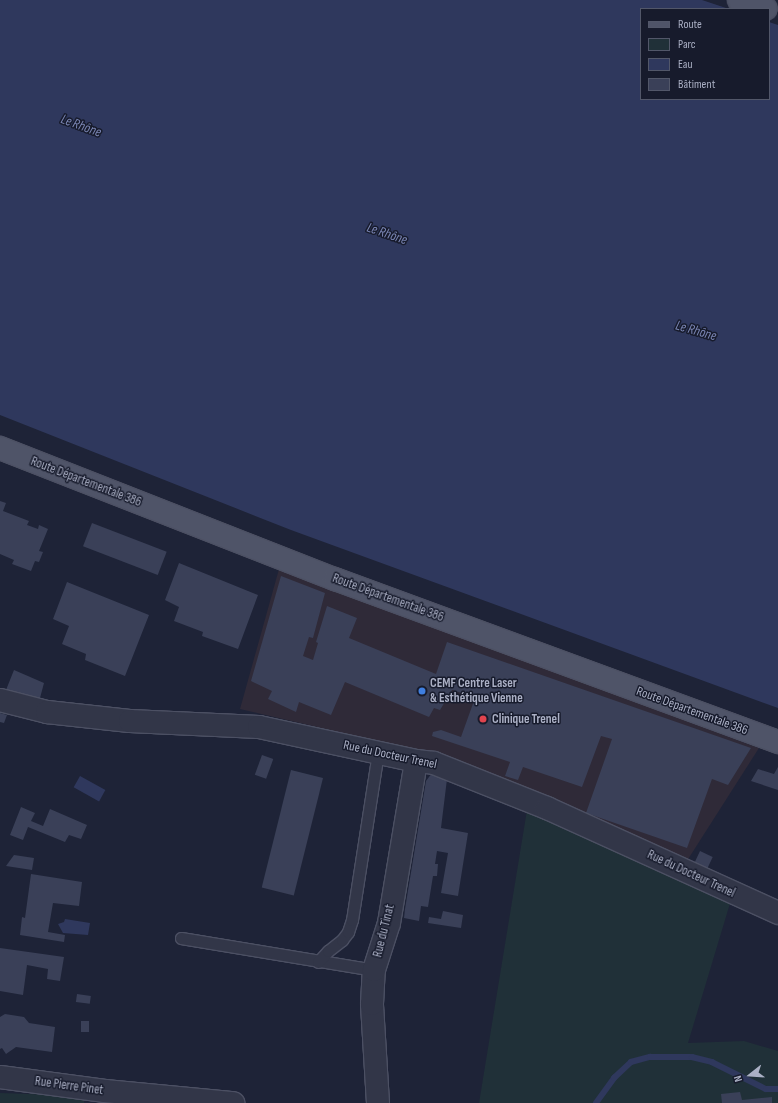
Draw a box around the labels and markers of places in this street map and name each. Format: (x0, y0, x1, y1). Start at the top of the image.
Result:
place label: CEMF Centre Laser & Esthétique Vienne (430, 676, 523, 707)
marker: CEMF Centre Laser & Esthétique Vienne (417, 686, 427, 696)
place label: Clinique Trenel (492, 711, 560, 727)
marker: Clinique Trenel (477, 713, 489, 725)

